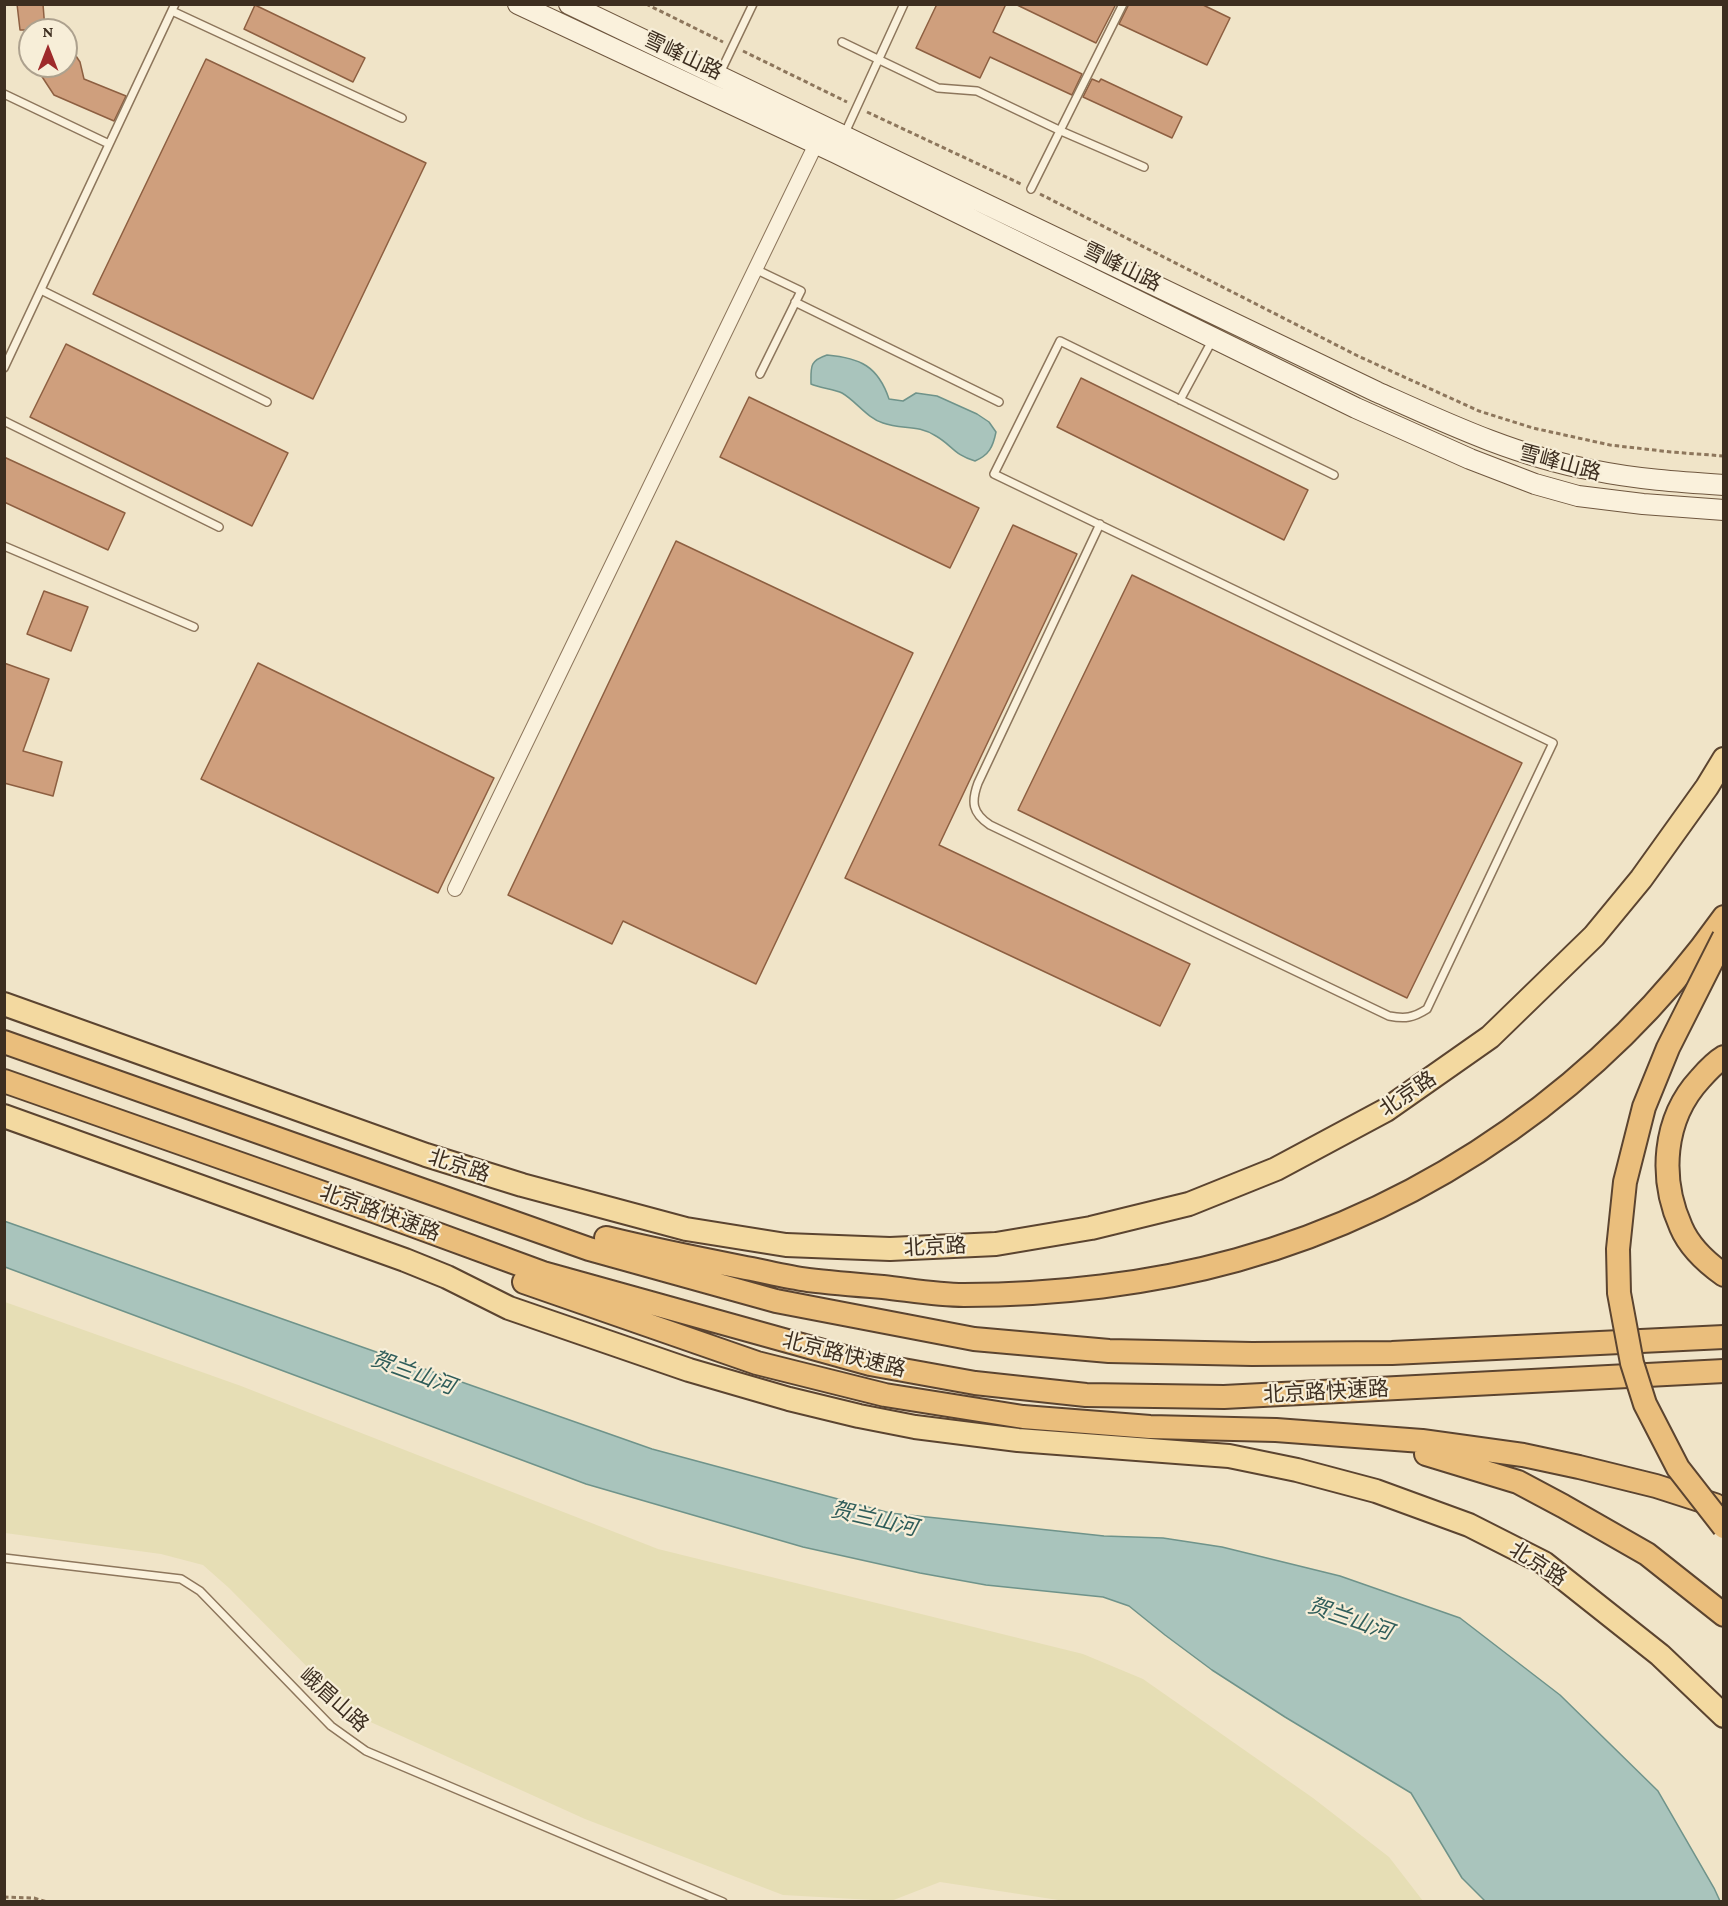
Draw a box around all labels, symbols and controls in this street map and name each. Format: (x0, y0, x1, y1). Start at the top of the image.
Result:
north arrow (18, 18, 78, 78)
text: N (43, 23, 53, 40)
street label: 雪峰山路 (640, 27, 726, 85)
street label: 雪峰山路 (1079, 237, 1165, 297)
street label: 雪峰山路 (1516, 440, 1604, 486)
street label: 北京路 (1375, 1066, 1441, 1122)
street label: 北京路 (425, 1144, 493, 1188)
street label: 北京路快速路 (316, 1180, 444, 1246)
street label: 北京路 (903, 1233, 967, 1261)
street label: 北京路快速路 (780, 1328, 908, 1382)
water label: 贺兰山河 (367, 1346, 459, 1400)
street label: 北京路快速路 (1262, 1376, 1390, 1408)
water label: 贺兰山河 (828, 1496, 920, 1542)
street label: 北京路 (1505, 1537, 1571, 1591)
water label: 贺兰山河 (1304, 1592, 1396, 1646)
street label: 峨眉山路 (294, 1663, 374, 1737)

